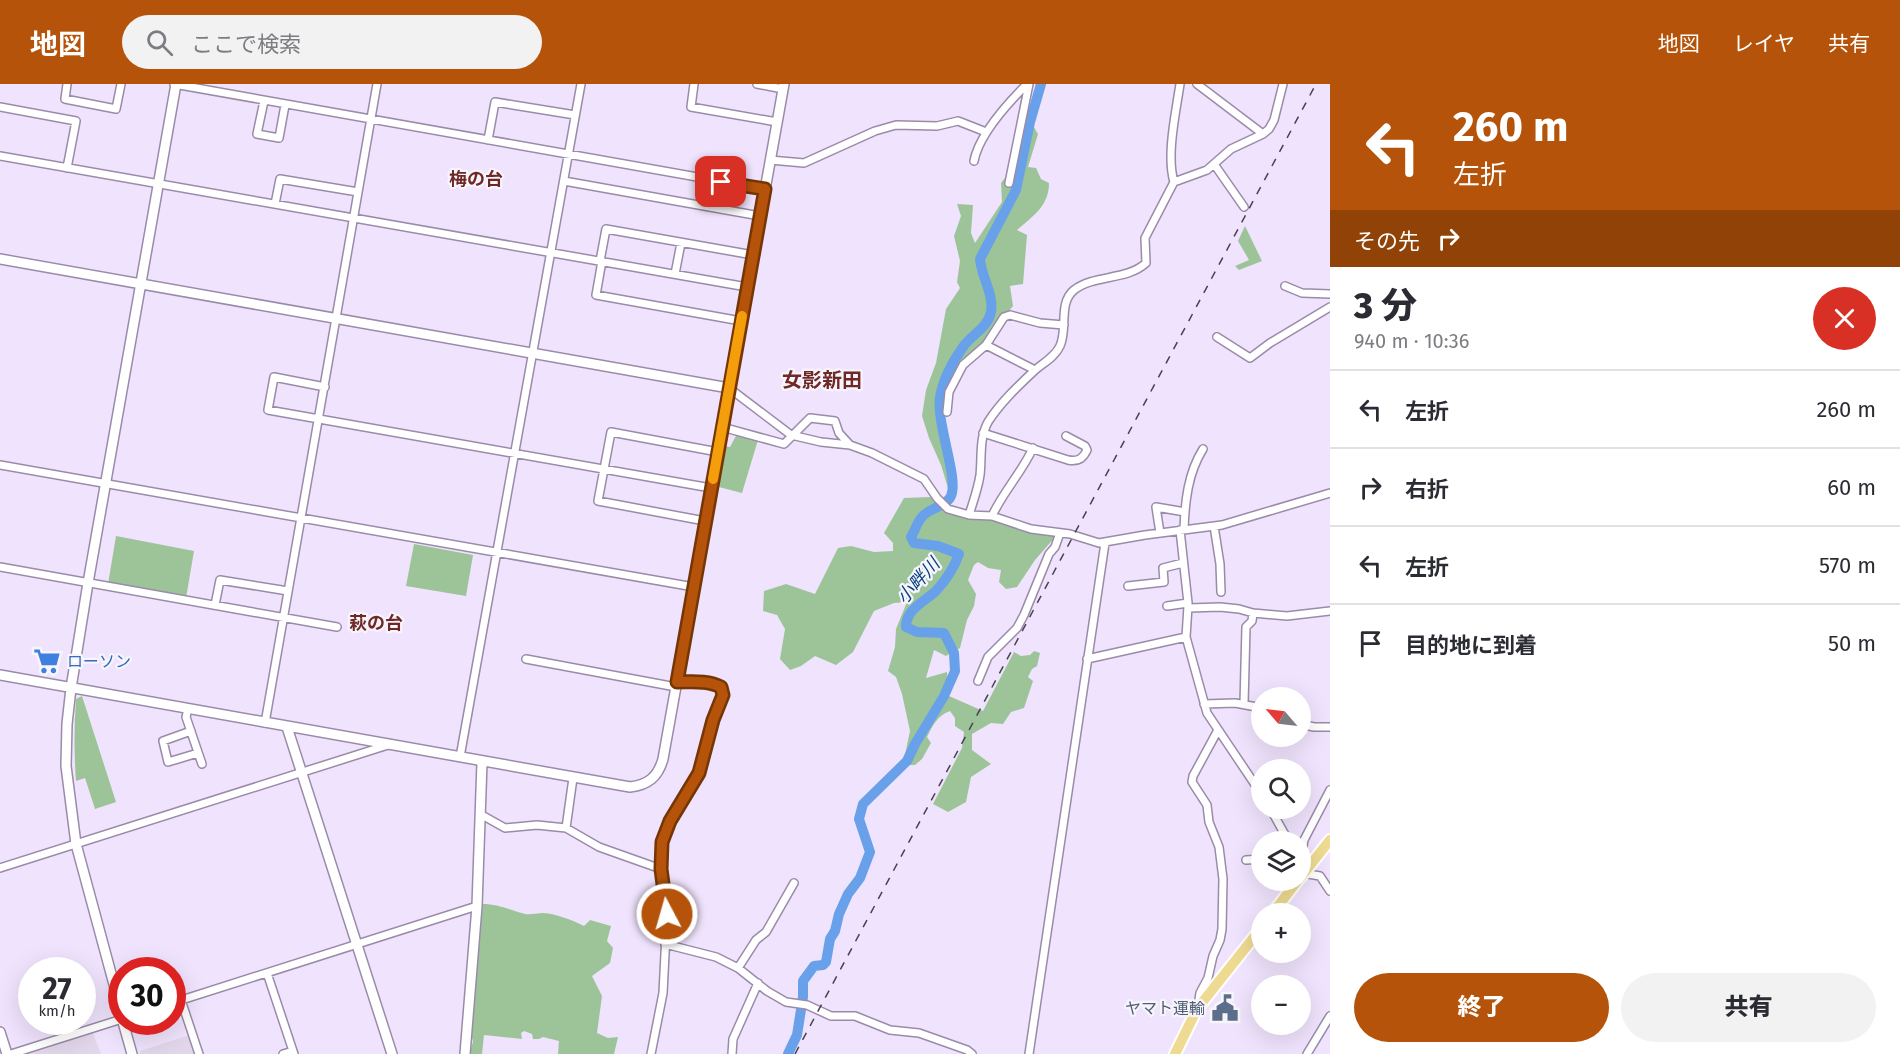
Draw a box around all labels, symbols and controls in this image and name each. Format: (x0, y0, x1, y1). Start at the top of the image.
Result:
search box (122, 15, 542, 69)
icon: search (143, 26, 176, 59)
text: 地図 (30, 28, 86, 61)
text: ここで検索 (191, 31, 301, 58)
text: 地図 (1658, 31, 1700, 57)
text: レイヤ (1733, 31, 1795, 57)
text: 共有 (1828, 31, 1870, 57)
text: 260 m (1453, 102, 1568, 152)
icon: left (1354, 108, 1432, 186)
pin (695, 156, 746, 207)
text: 左折 (1453, 159, 1507, 191)
icon: arrive (704, 165, 737, 198)
district label: 梅の台 (449, 168, 503, 190)
icon: right (1432, 222, 1465, 255)
text: その先 (1354, 228, 1420, 255)
text: 3 分 (1354, 284, 1417, 328)
button: close (1813, 287, 1876, 350)
text: 940 m · 10:36 (1354, 329, 1469, 353)
district label: 女影新田 (782, 368, 862, 392)
icon: left (1354, 393, 1387, 426)
text: 260 m (1816, 396, 1876, 423)
text: 左折 (1405, 398, 1449, 425)
icon: right (1354, 471, 1387, 504)
text: 60 m (1827, 474, 1876, 501)
text: 右折 (1405, 476, 1449, 503)
icon: left (1354, 549, 1387, 582)
water label: 小畔川 (892, 552, 946, 608)
text: 570 m (1819, 552, 1876, 579)
text: 左折 (1405, 554, 1449, 581)
district label: 萩の台 (349, 612, 403, 634)
icon: arrive (1354, 627, 1387, 660)
text: 50 m (1828, 630, 1876, 657)
text: 目的地に到着 (1405, 632, 1537, 659)
supermarket icon: ローソン (32, 646, 62, 676)
place label: ローソン (67, 652, 131, 671)
north arrow (1251, 687, 1311, 747)
map controls (1251, 687, 1311, 1035)
button: search (1251, 759, 1311, 819)
button: layers (1251, 831, 1311, 891)
position arrow (635, 882, 699, 946)
button: + (1251, 903, 1311, 963)
speed limit sign: 30 (108, 957, 186, 1035)
text: 27 (42, 971, 72, 1007)
button: 終了 (1354, 973, 1609, 1042)
button: 共有 (1621, 973, 1876, 1042)
button: − (1251, 975, 1311, 1035)
public building icon: ヤマト運輸 (1210, 993, 1240, 1023)
place label: ヤマト運輸 (1125, 999, 1205, 1018)
text: km/h (38, 1002, 76, 1020)

